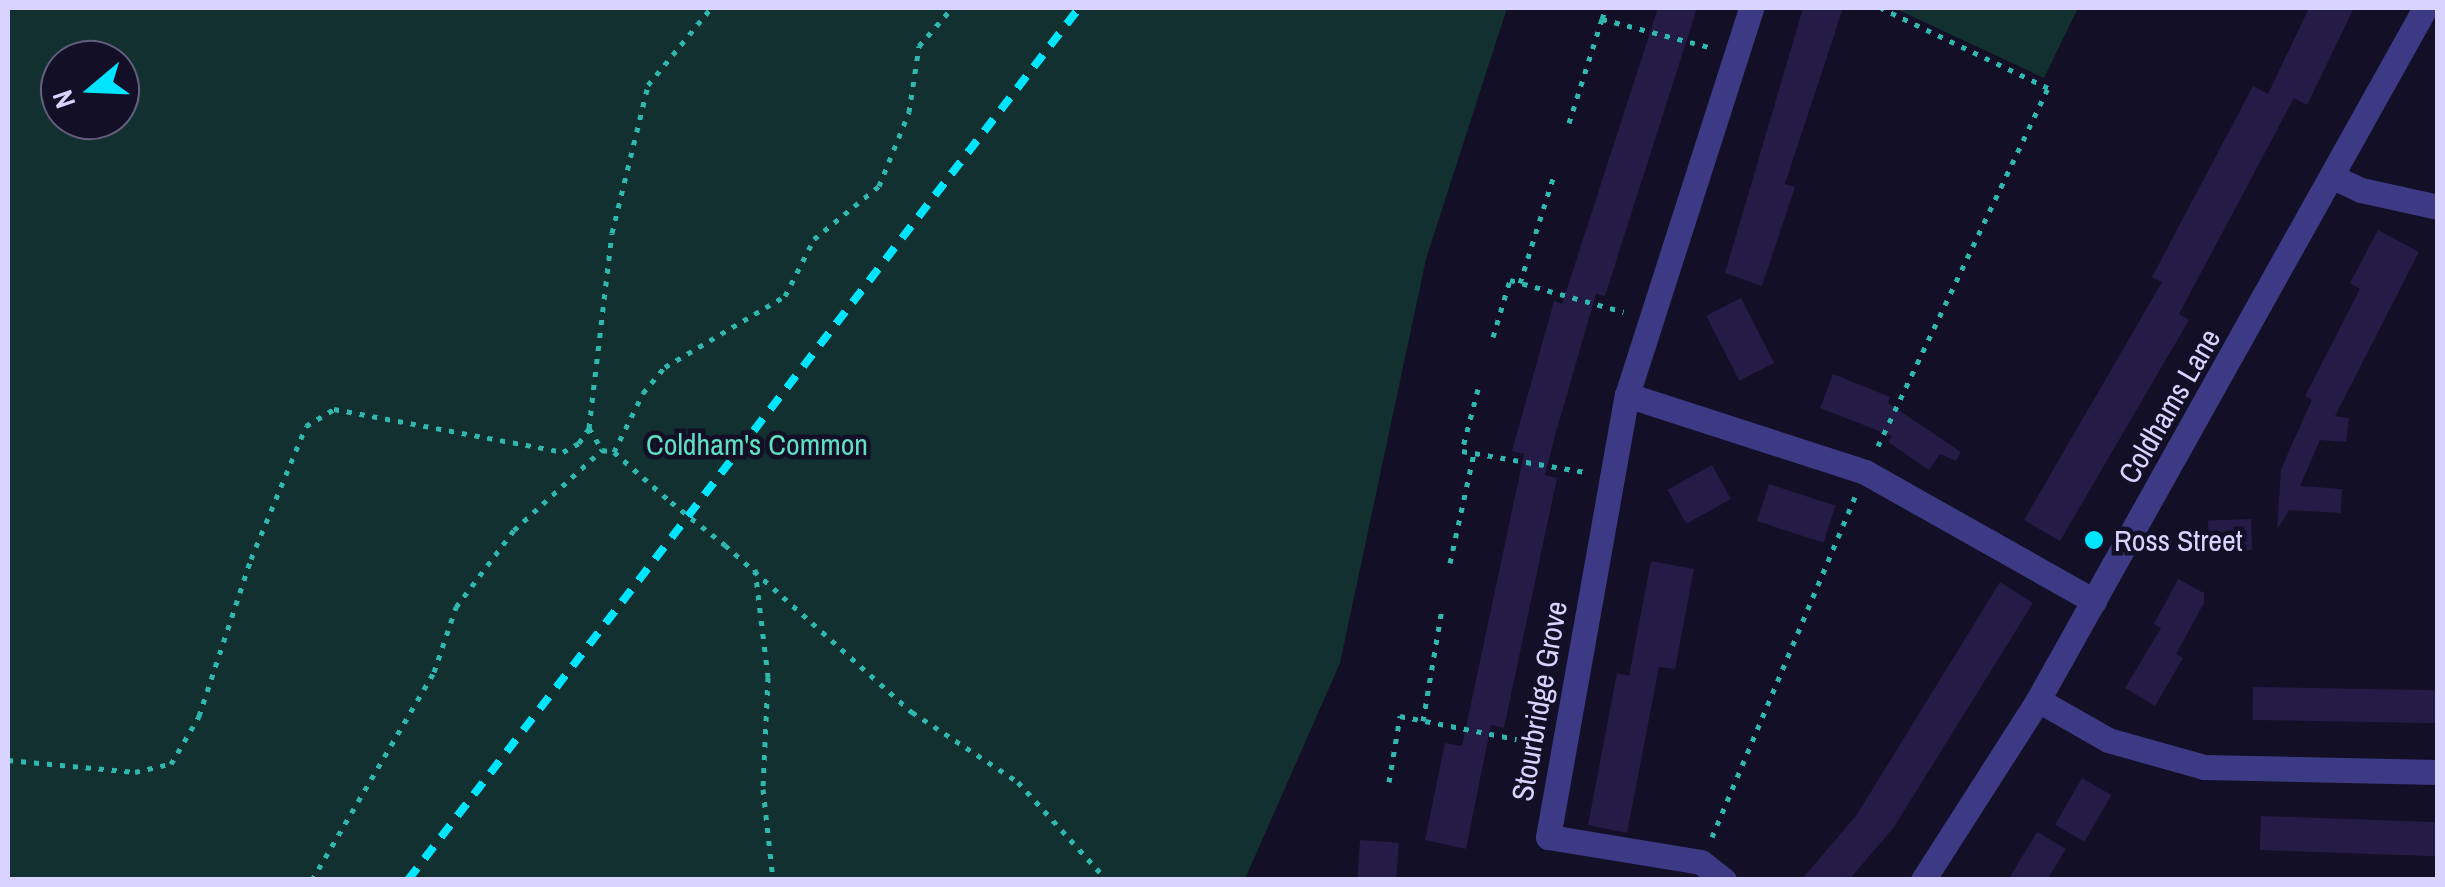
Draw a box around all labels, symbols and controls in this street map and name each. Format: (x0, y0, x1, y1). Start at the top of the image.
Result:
north arrow (40, 40, 140, 140)
text: N (43, 85, 84, 113)
street label: Coldhams Lane (2110, 322, 2228, 490)
park label: Coldham's Common (646, 426, 868, 462)
place label: Ross Street (2114, 522, 2243, 558)
marker: Ross Street (2083, 529, 2105, 551)
street label: Stourbridge Grove (1504, 598, 1574, 804)

